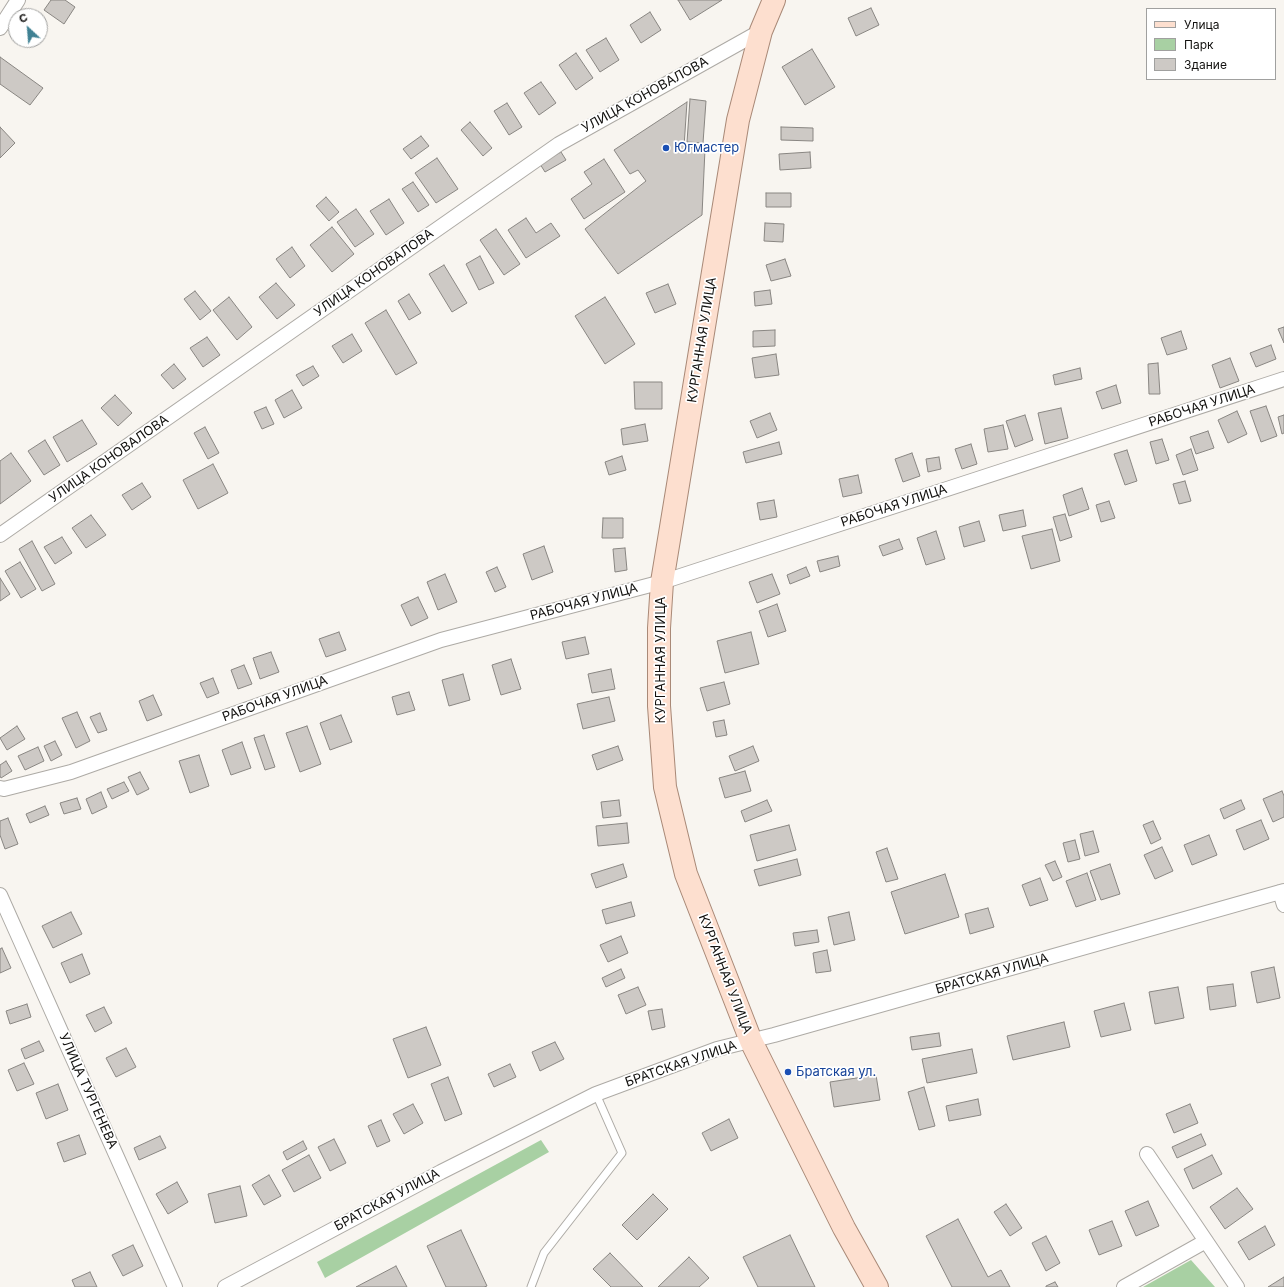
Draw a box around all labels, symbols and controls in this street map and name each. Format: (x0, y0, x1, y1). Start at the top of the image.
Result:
north arrow (8, 8, 48, 48)
legend (1146, 8, 1276, 80)
text: С (16, 10, 30, 26)
text: Улица (1184, 17, 1219, 32)
text: Парк (1184, 37, 1214, 52)
street label: УЛИЦА КОНОВАЛОВА (579, 54, 711, 136)
text: Здание (1184, 57, 1227, 72)
place label: Югмастер (674, 140, 739, 156)
marker: Югмастер (661, 143, 671, 153)
street label: УЛИЦА КОНОВАЛОВА (311, 226, 437, 320)
street label: КУРГАННАЯ УЛИЦА (684, 276, 720, 404)
street label: РАБОЧАЯ УЛИЦА (1147, 381, 1257, 431)
street label: УЛИЦА КОНОВАЛОВА (46, 412, 172, 506)
street label: РАБОЧАЯ УЛИЦА (839, 481, 949, 531)
street label: РАБОЧАЯ УЛИЦА (528, 580, 640, 624)
street label: КУРГАННАЯ УЛИЦА (653, 597, 669, 723)
street label: РАБОЧАЯ УЛИЦА (220, 673, 330, 725)
street label: КУРГАННАЯ УЛИЦА (695, 912, 755, 1036)
street label: БРАТСКАЯ УЛИЦА (934, 950, 1050, 998)
street label: УЛИЦА ТУРГЕНЕВА (55, 1031, 121, 1151)
street label: БРАТСКАЯ УЛИЦА (623, 1038, 739, 1090)
place label: Братская ул. (796, 1064, 876, 1080)
marker: Братская ул. (783, 1067, 793, 1077)
street label: БРАТСКАЯ УЛИЦА (332, 1166, 442, 1234)

